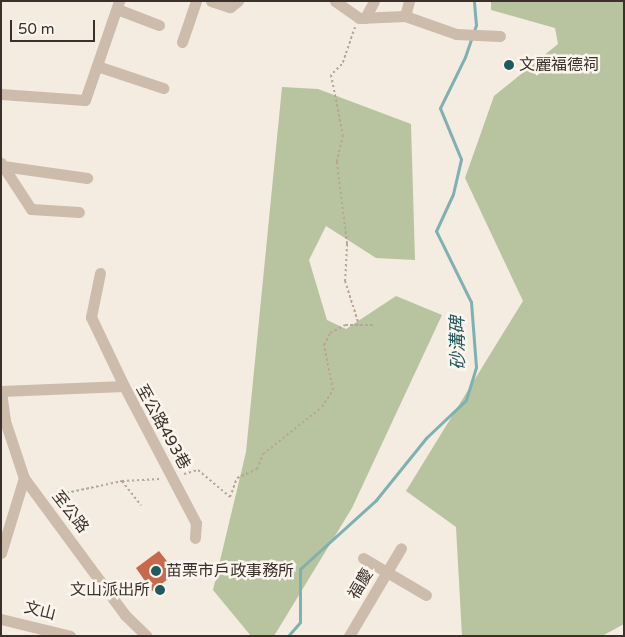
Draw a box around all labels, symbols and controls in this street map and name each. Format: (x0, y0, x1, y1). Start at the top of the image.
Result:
scale bar (12, 10, 98, 42)
text: 50 m (18, 20, 55, 38)
place label: 文麗福德祠 (519, 55, 599, 75)
marker: 文麗福德祠 (503, 59, 515, 71)
water label: 砂溝碑 (447, 316, 469, 370)
street label: 至公路493巷 (132, 381, 194, 473)
street label: 至公路 (48, 487, 92, 537)
place label: 苗栗市戶政事務所 (166, 561, 294, 581)
marker: 苗栗市戶政事務所 (150, 565, 162, 577)
street label: 福慶 (345, 565, 377, 603)
place label: 文山派出所 (70, 580, 150, 600)
marker: 文山派出所 (154, 584, 166, 596)
street label: 文山 (22, 598, 58, 624)

